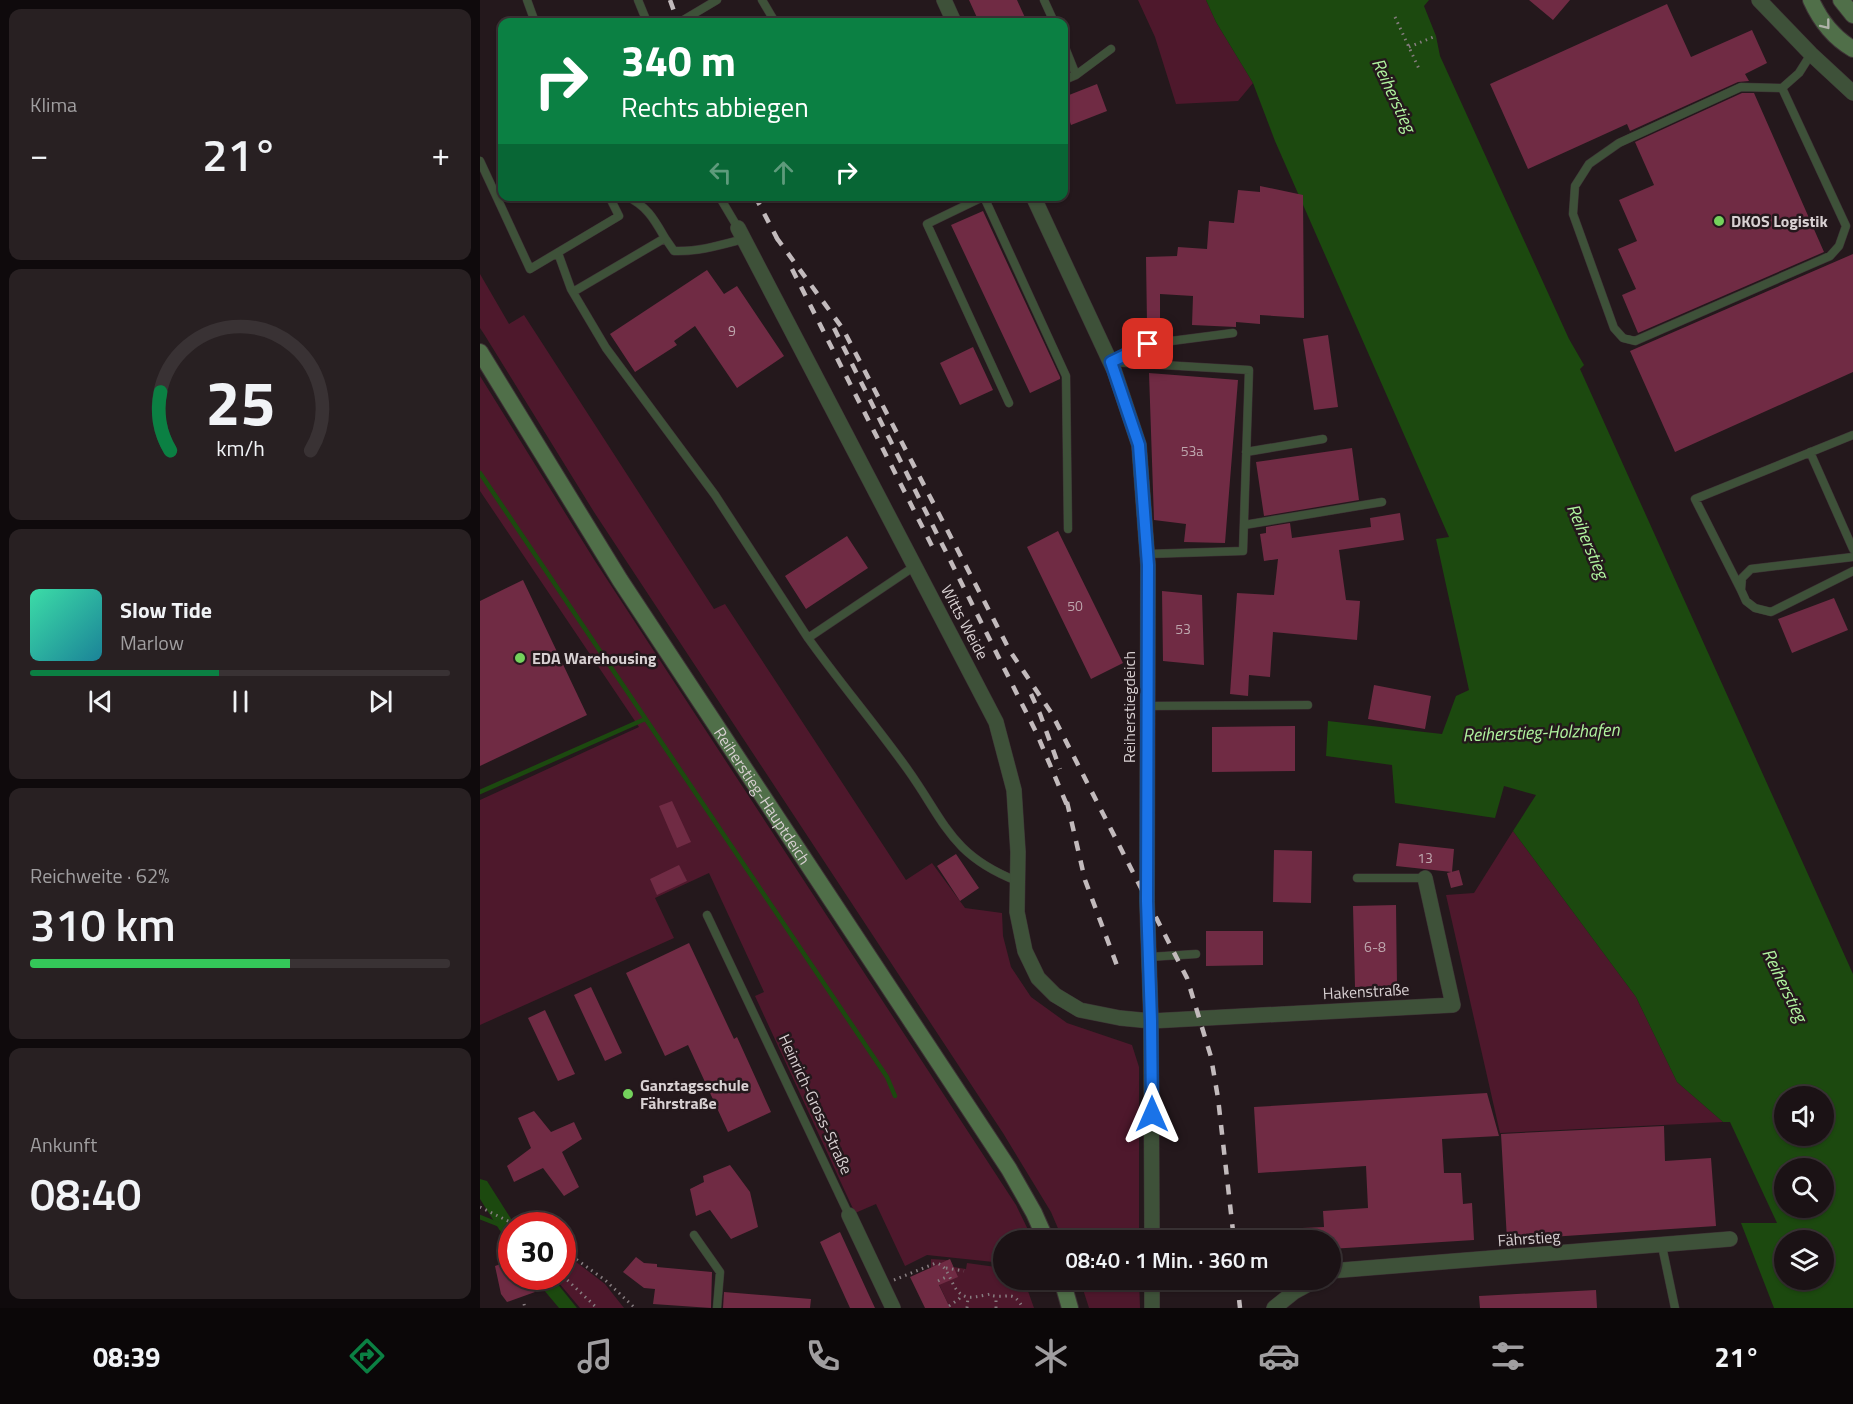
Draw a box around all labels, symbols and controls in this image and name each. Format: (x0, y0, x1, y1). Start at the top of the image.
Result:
one-way arrow (1819, 18, 1830, 29)
text: 340 m (621, 28, 736, 92)
icon: right (522, 42, 600, 120)
water label: Reiherstieg (1365, 54, 1424, 139)
text: Rechts abbiegen (621, 86, 809, 127)
text: Klima (30, 89, 77, 120)
text: 21° (202, 120, 278, 188)
text: − (30, 129, 48, 179)
text: + (432, 129, 450, 179)
icon: left (704, 156, 737, 189)
icon: ahead (767, 156, 800, 189)
icon: right (830, 156, 863, 189)
place label: DKOS Logistik (1731, 209, 1828, 233)
marker: DKOS Logistik (1712, 214, 1726, 228)
pin (1122, 318, 1173, 369)
house number: 9 (728, 320, 736, 341)
icon: arrive (1131, 327, 1164, 360)
text: 25 (205, 354, 275, 449)
text: km/h (216, 433, 264, 465)
house number: 53a (1181, 440, 1203, 461)
water label: Reiherstieg (1560, 499, 1617, 585)
street label: Witts Weide (935, 580, 995, 664)
text: Slow Tide (120, 593, 212, 627)
house number: 50 (1067, 595, 1083, 616)
house number: 53 (1175, 618, 1191, 639)
text: Marlow (120, 627, 184, 658)
place label: EDA Warehousing (532, 646, 657, 670)
marker: EDA Warehousing (513, 651, 527, 665)
street label: Reiherstiegdeich (1117, 651, 1141, 763)
icon: previous (84, 685, 117, 718)
icon: pause (224, 685, 257, 718)
icon: next (364, 685, 397, 718)
water label: Reiherstieg-Holzhafen (1462, 716, 1621, 748)
street label: Reiherstieg-Hauptdeich (708, 722, 817, 869)
house number: 13 (1417, 847, 1433, 868)
text: Reichweite · 62% (30, 860, 169, 891)
text: 310 km (30, 890, 176, 958)
house number: 6-8 (1364, 936, 1386, 957)
water label: Reiherstieg (1756, 944, 1816, 1029)
street label: Hakenstraße (1322, 977, 1410, 1005)
street label: Heinrich-Gross-Straße (773, 1030, 859, 1178)
place label: Ganztagsschule Fährstraße (640, 1073, 749, 1115)
position arrow (1120, 1082, 1184, 1146)
map controls (1774, 1086, 1834, 1290)
button: sound (1774, 1086, 1834, 1146)
marker: Ganztagsschule Fährstraße (621, 1087, 635, 1101)
text: Ankunft (30, 1129, 97, 1160)
button: search (1774, 1158, 1834, 1218)
text: 08:40 (30, 1159, 142, 1227)
speed limit sign: 30 (498, 1212, 576, 1290)
street label: Fährstieg (1497, 1224, 1561, 1252)
button: layers (1774, 1230, 1834, 1290)
text: 08:40 · 1 Min. · 360 m (1065, 1243, 1269, 1277)
icon: directions (346, 1335, 388, 1377)
icon: music (574, 1335, 616, 1377)
icon: phone (802, 1335, 844, 1377)
icon: climate (1030, 1335, 1072, 1377)
icon: car (1258, 1335, 1300, 1377)
icon: filters (1487, 1335, 1529, 1377)
text: 08:39 (93, 1336, 160, 1377)
text: 21° (1715, 1336, 1760, 1377)

